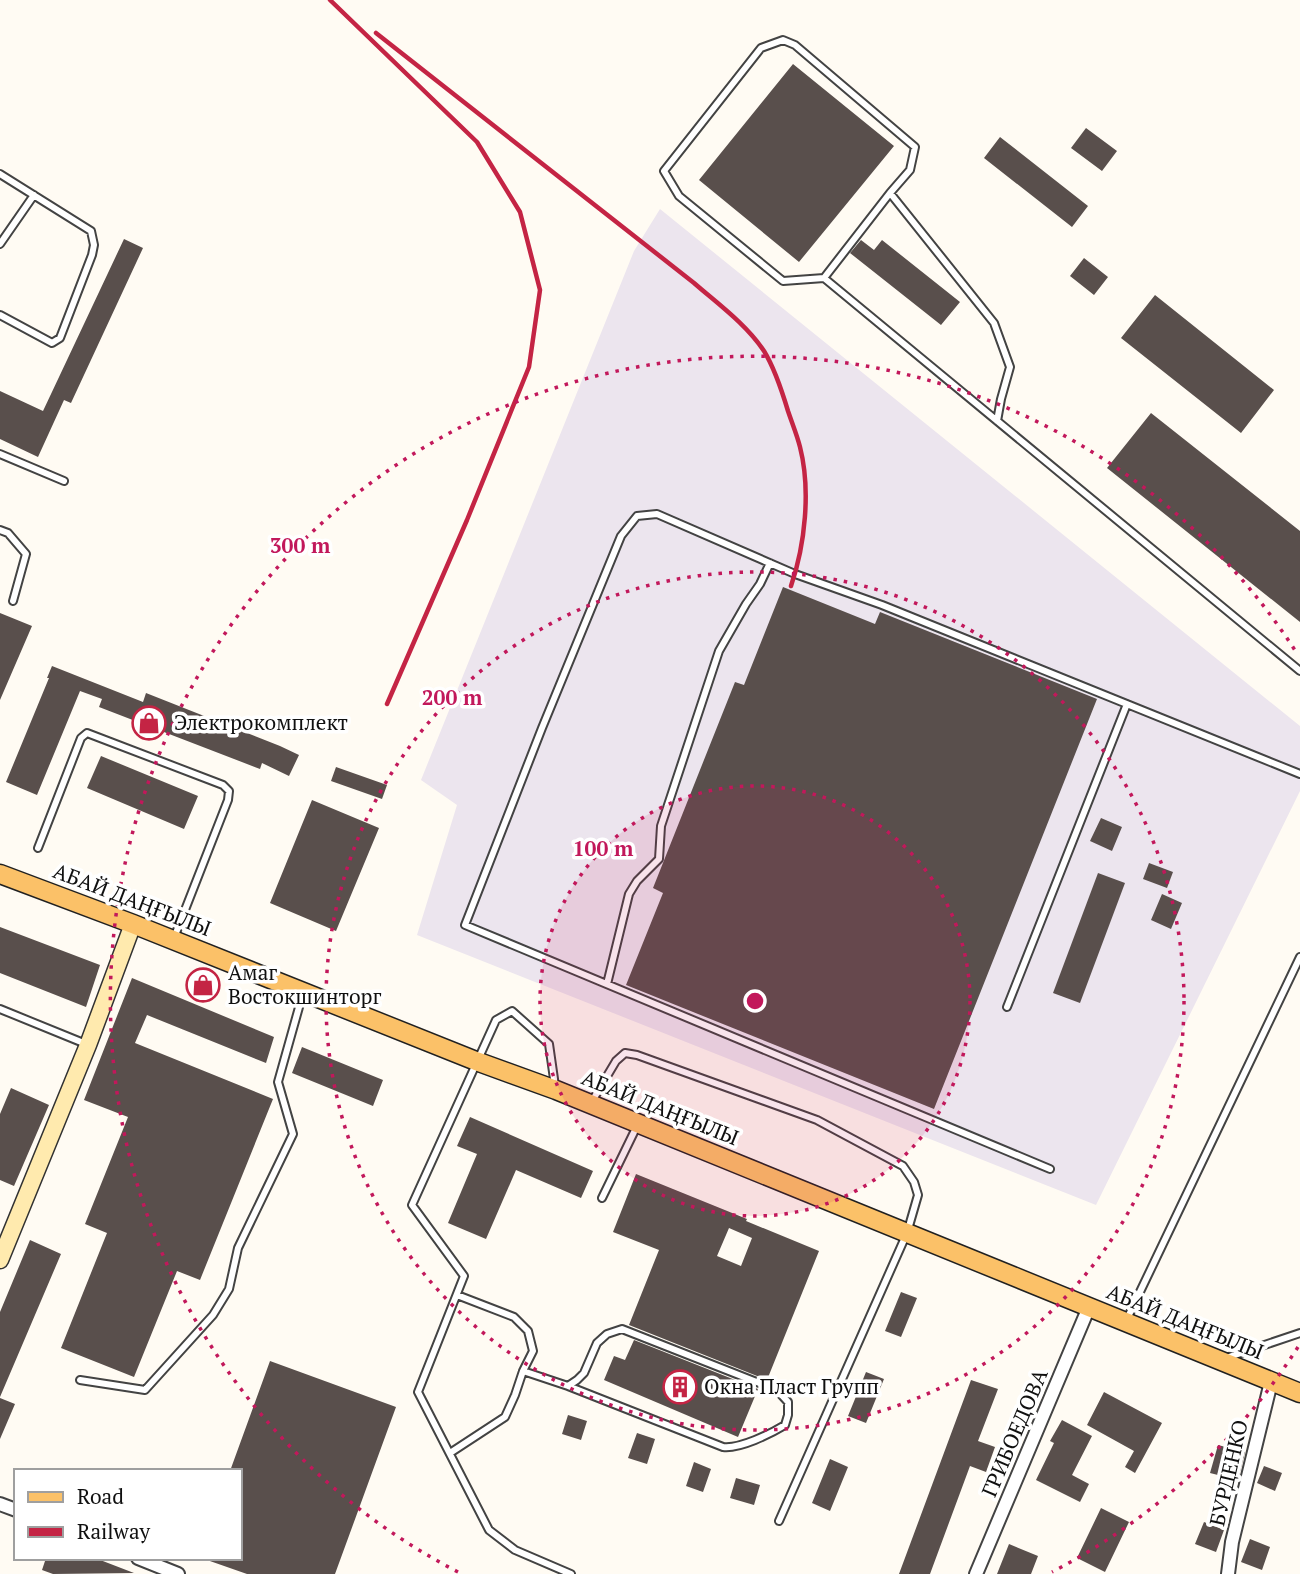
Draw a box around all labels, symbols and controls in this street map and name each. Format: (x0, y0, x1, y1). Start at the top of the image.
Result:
text: 300 m (270, 531, 331, 559)
text: 200 m (422, 683, 483, 711)
shop icon: Электрокомплект (130, 704, 168, 742)
place label: Электрокомплект (174, 708, 348, 736)
text: 100 m (573, 834, 634, 862)
street label: АБАЙ ДАҢҒЫЛЫ (49, 856, 215, 942)
place label: Амаг Востокшинторг (228, 958, 381, 1010)
shop icon: Амаг Востокшинторг (184, 966, 222, 1004)
centre of rings (743, 989, 767, 1013)
street label: АБАЙ ДАҢҒЫЛЫ (578, 1063, 743, 1151)
street label: АБАЙ ДАҢҒЫЛЫ (1103, 1277, 1268, 1365)
street label: ГРИБОЕДОВА (975, 1364, 1054, 1501)
building icon: Окна Пласт Групп (661, 1368, 699, 1406)
place label: Окна Пласт Групп (704, 1372, 879, 1400)
street label: БУРДЕНКО (1202, 1417, 1254, 1529)
legend (14, 1469, 242, 1560)
text: Road (77, 1482, 124, 1510)
text: Railway (77, 1517, 151, 1545)

